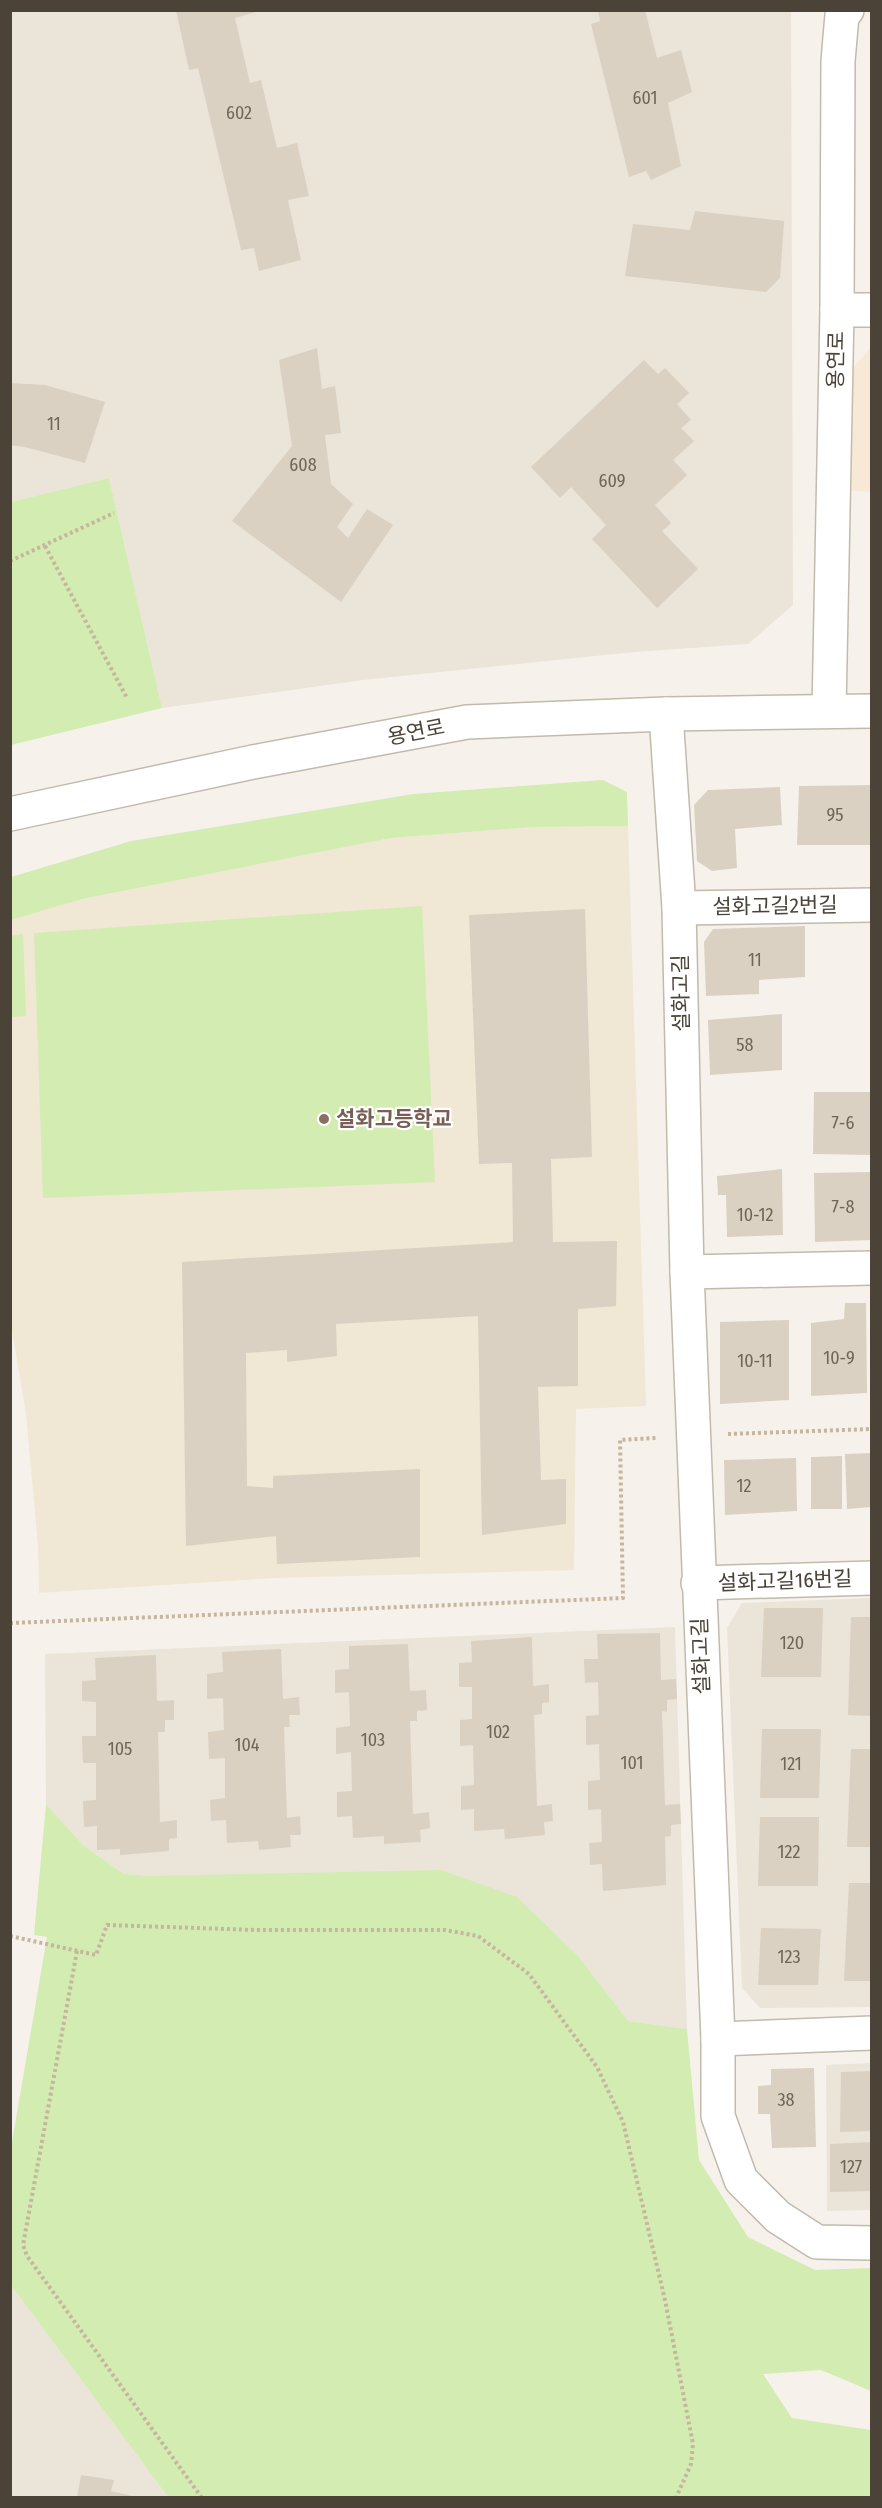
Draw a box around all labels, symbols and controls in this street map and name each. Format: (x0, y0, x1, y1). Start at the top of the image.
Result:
house number: 601 (633, 87, 657, 109)
house number: 602 (226, 102, 252, 124)
street label: 용연로 (822, 331, 850, 389)
house number: 11 (47, 413, 61, 435)
house number: 608 (289, 454, 317, 476)
house number: 609 (599, 470, 625, 492)
street label: 용연로 (385, 714, 447, 750)
house number: 95 (826, 804, 844, 826)
street label: 설화고길2번길 (712, 892, 838, 920)
house number: 11 (748, 949, 762, 971)
street label: 설화고길 (667, 954, 695, 1032)
house number: 58 (736, 1034, 754, 1056)
place label: 설화고등학교 (336, 1106, 452, 1132)
marker: 설화고등학교 (317, 1112, 331, 1126)
house number: 7-6 (832, 1112, 854, 1134)
house number: 7-8 (832, 1196, 854, 1218)
house number: 10-12 (737, 1204, 773, 1226)
house number: 10-9 (823, 1347, 855, 1369)
house number: 10-11 (737, 1350, 773, 1372)
house number: 12 (737, 1475, 752, 1497)
street label: 설화고길16번길 (717, 1566, 853, 1596)
street label: 설화고길 (687, 1617, 715, 1695)
house number: 120 (780, 1632, 804, 1654)
house number: 102 (486, 1721, 510, 1743)
house number: 103 (361, 1729, 385, 1751)
house number: 104 (234, 1734, 260, 1756)
house number: 105 (108, 1738, 132, 1760)
house number: 101 (621, 1752, 643, 1774)
house number: 121 (780, 1753, 802, 1775)
house number: 122 (778, 1841, 801, 1863)
house number: 123 (777, 1946, 801, 1968)
house number: 38 (777, 2089, 795, 2111)
house number: 127 (840, 2156, 862, 2178)

